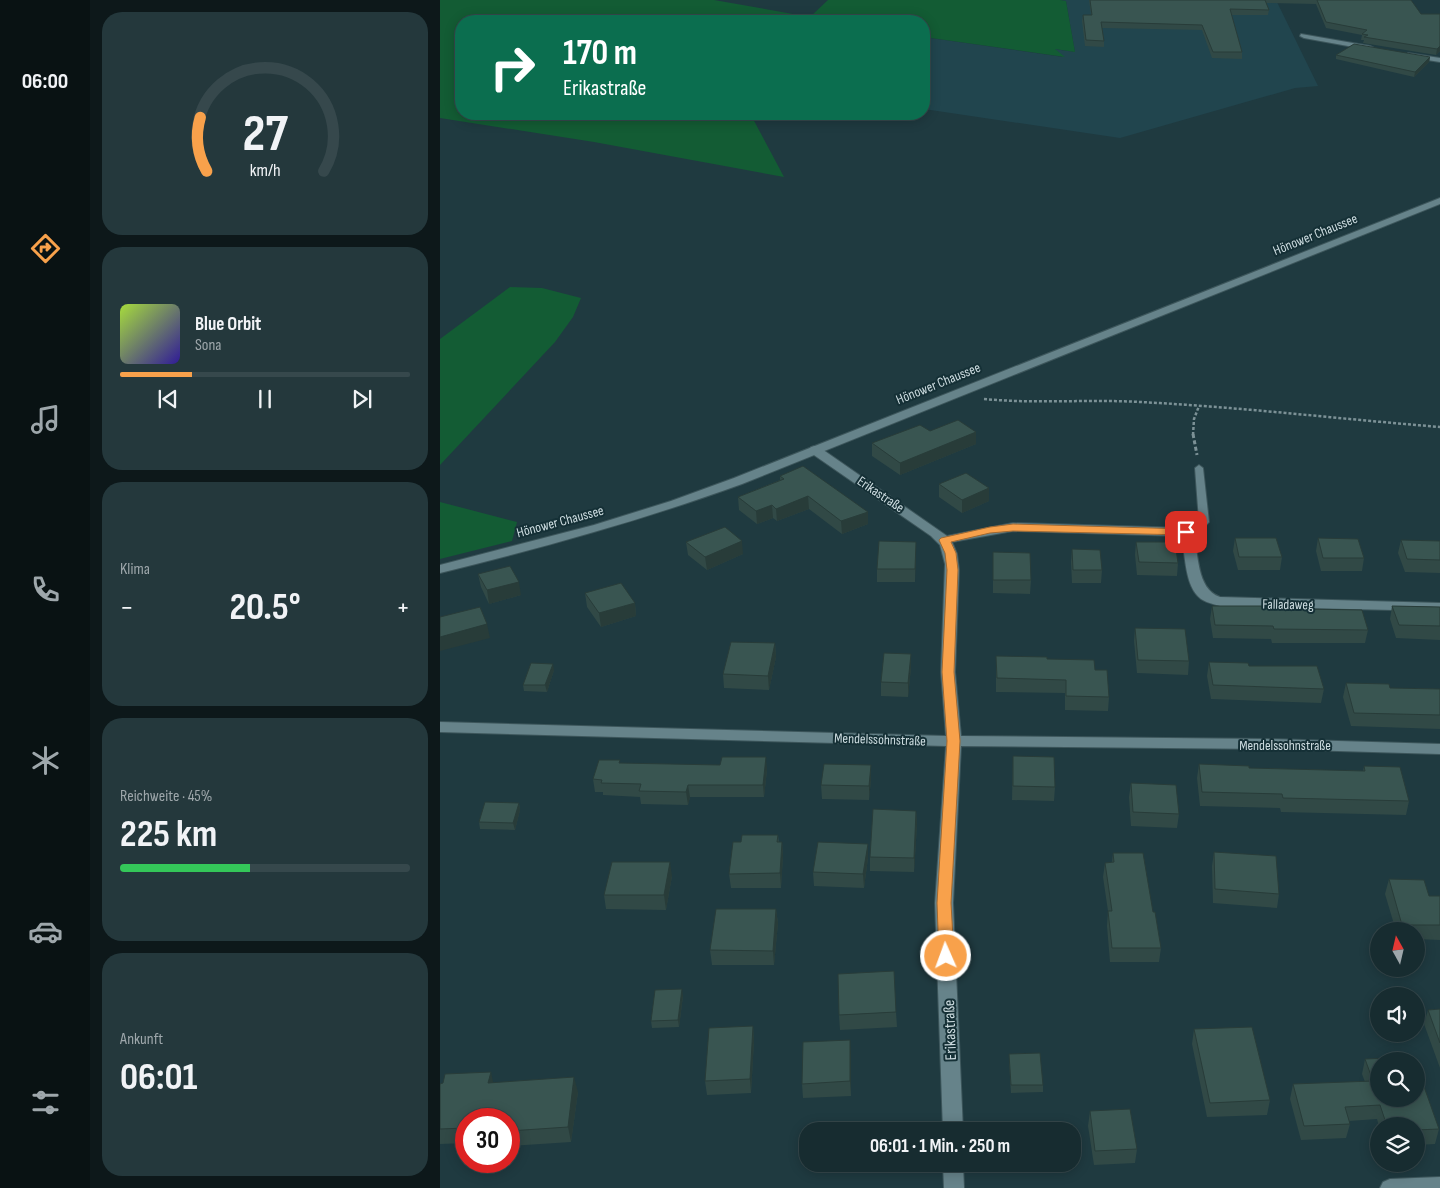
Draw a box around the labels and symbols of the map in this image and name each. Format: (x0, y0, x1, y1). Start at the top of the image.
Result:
street label: Hönower Chaussee (1270, 210, 1360, 259)
street label: Hönower Chaussee (893, 359, 983, 408)
street label: Erikastraße (854, 473, 907, 516)
street label: Hönower Chaussee (515, 502, 606, 541)
pin (1165, 511, 1207, 553)
street label: Falladaweg (1262, 596, 1314, 613)
street label: Mendelssohnstraße (834, 729, 926, 750)
street label: Mendelssohnstraße (1239, 737, 1331, 754)
north arrow (1370, 922, 1425, 978)
position arrow (919, 929, 971, 981)
street label: Erikastraße (940, 999, 961, 1061)
speed limit sign: 30 (455, 1108, 520, 1173)

